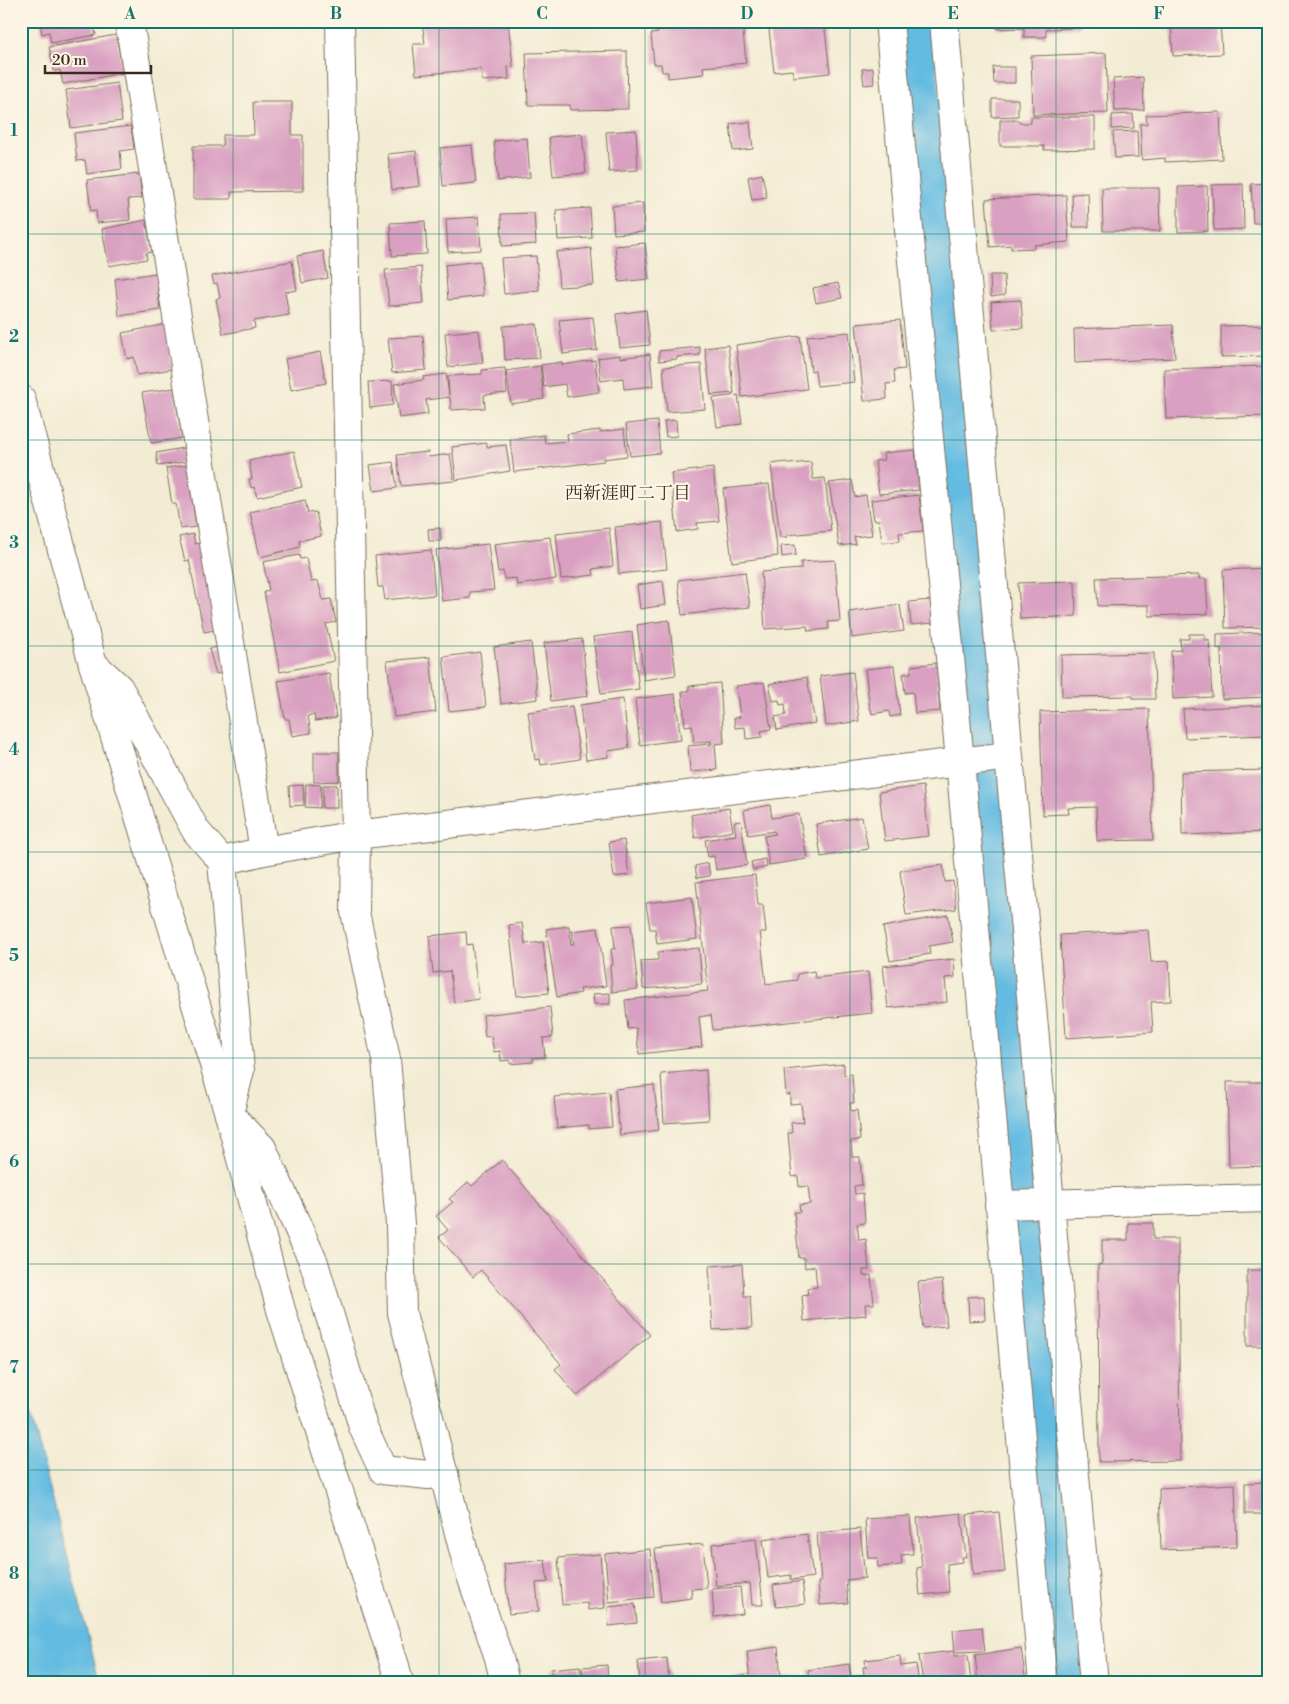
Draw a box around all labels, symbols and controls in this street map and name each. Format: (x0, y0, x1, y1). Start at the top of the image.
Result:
text: A (123, 4, 136, 24)
text: B (330, 4, 342, 24)
text: C (536, 4, 548, 24)
text: D (741, 4, 754, 24)
text: E (947, 4, 959, 24)
text: F (1153, 4, 1165, 24)
scale bar (45, 42, 151, 74)
text: 20 m (52, 51, 87, 70)
text: 1 (10, 121, 18, 141)
text: 2 (9, 327, 19, 347)
district label: 西新涯町二丁目 (565, 482, 691, 505)
text: 3 (9, 533, 19, 553)
text: 4 (9, 740, 20, 760)
text: 5 (9, 946, 19, 966)
text: 6 (9, 1152, 19, 1172)
text: 7 (9, 1358, 19, 1378)
text: 8 (9, 1564, 19, 1584)

